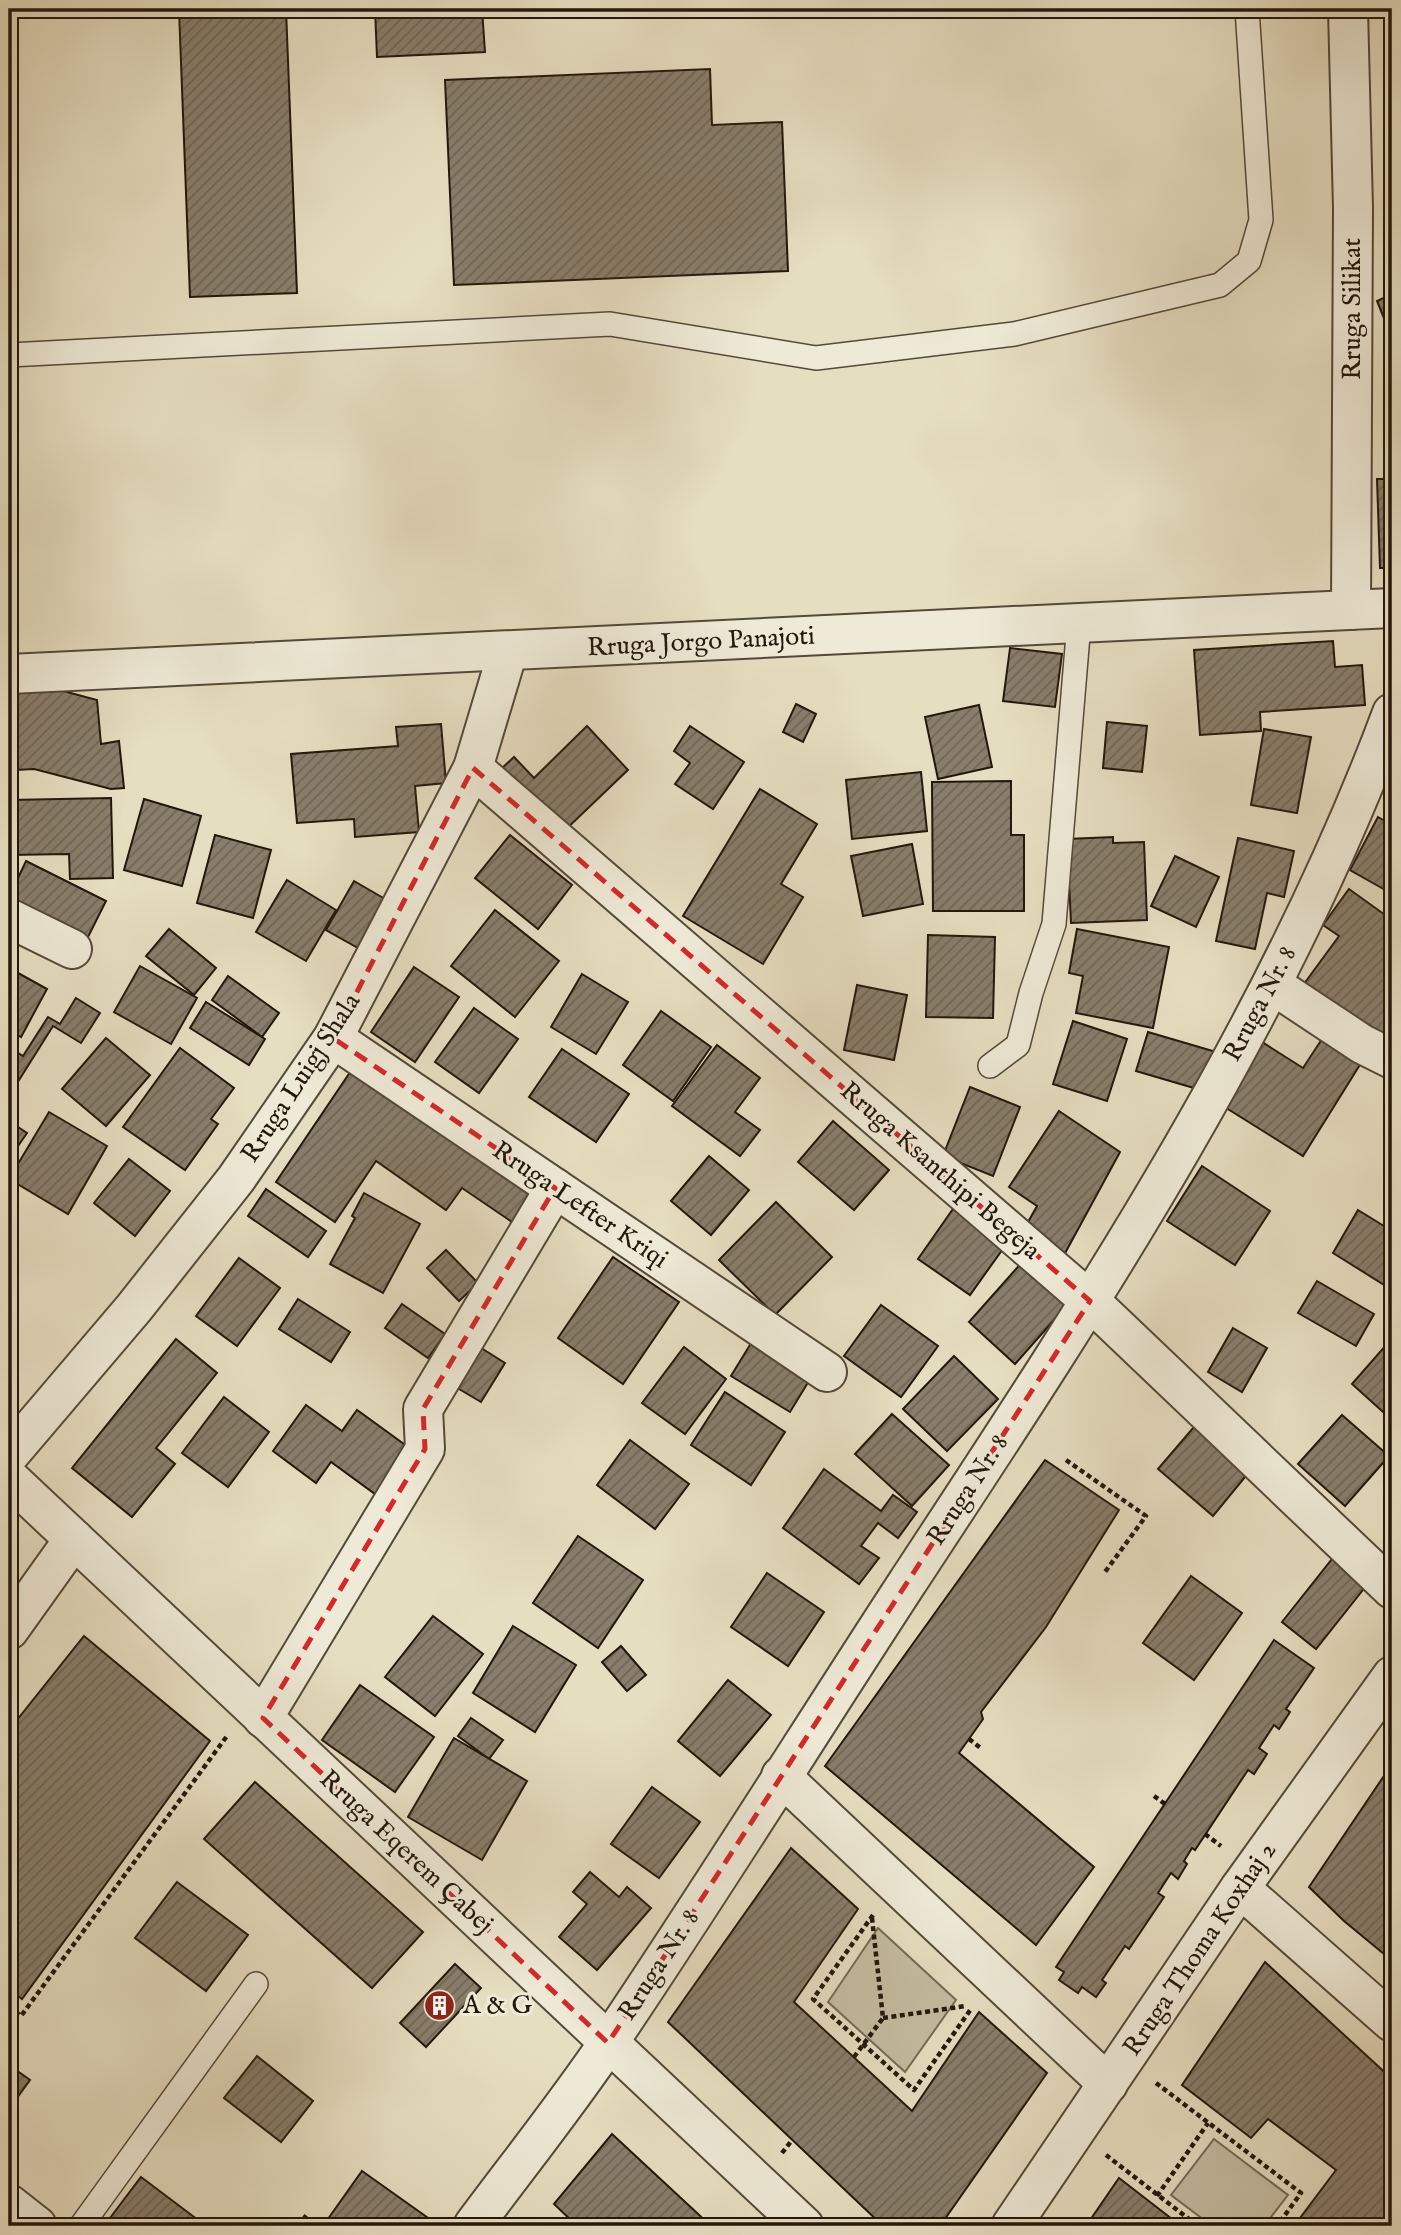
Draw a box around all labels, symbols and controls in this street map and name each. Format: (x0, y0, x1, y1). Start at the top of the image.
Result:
street label: Rruga Silikat (1336, 238, 1369, 380)
street label: Rruga Jorgo Panajoti (586, 620, 816, 664)
street label: Rruga Nr. 8 (1216, 941, 1304, 1067)
street label: Rruga Luigj Shala (234, 986, 368, 1169)
street label: Rruga Ksanthipi Begeja (833, 1075, 1048, 1268)
street label: Rruga Lefter Kriqi (486, 1134, 674, 1276)
street label: Rruga Nr. 8 (920, 1428, 1016, 1552)
street label: Rruga Eqerem Çabej (312, 1763, 500, 1941)
street label: Rruga Thoma Koxhaj 2 (1116, 1835, 1284, 2063)
street label: Rruga Nr. 8 (611, 1903, 707, 2027)
building icon: A & G (423, 1988, 457, 2022)
place label: A & G (462, 1989, 532, 2022)

